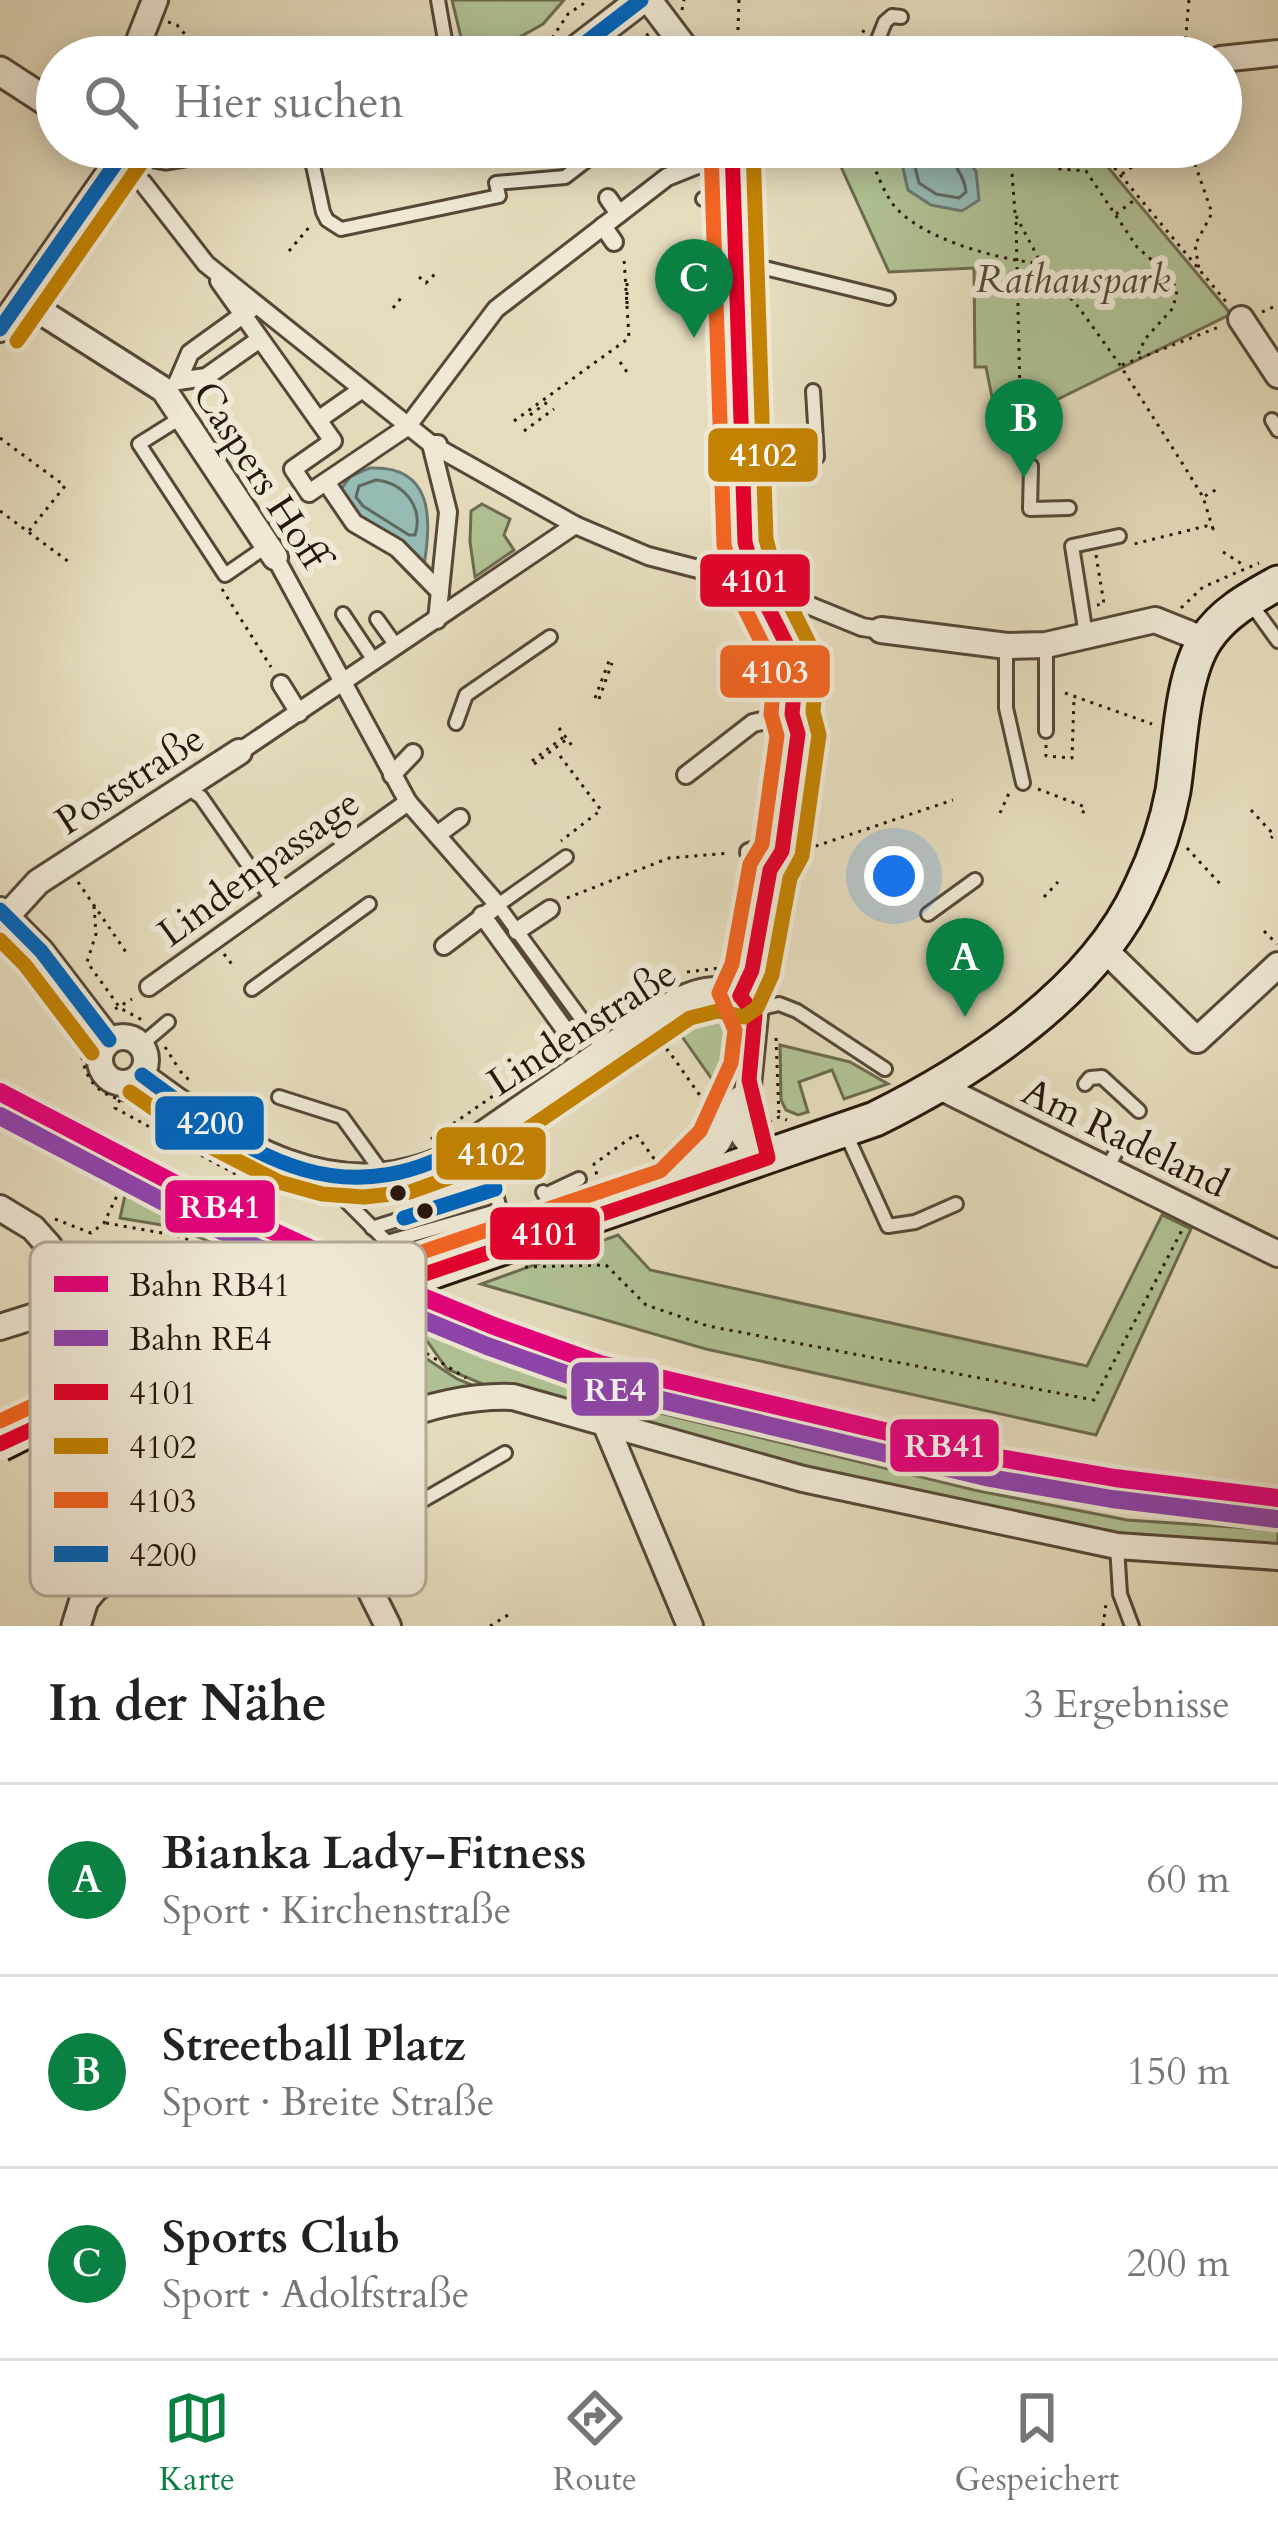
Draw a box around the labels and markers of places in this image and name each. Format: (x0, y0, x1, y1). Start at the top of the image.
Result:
pin: C (655, 239, 733, 338)
pin: B (985, 379, 1063, 478)
pin: A (926, 918, 1004, 1017)
unlabelled marker (387, 1182, 409, 1204)
unlabelled marker (414, 1200, 436, 1222)

